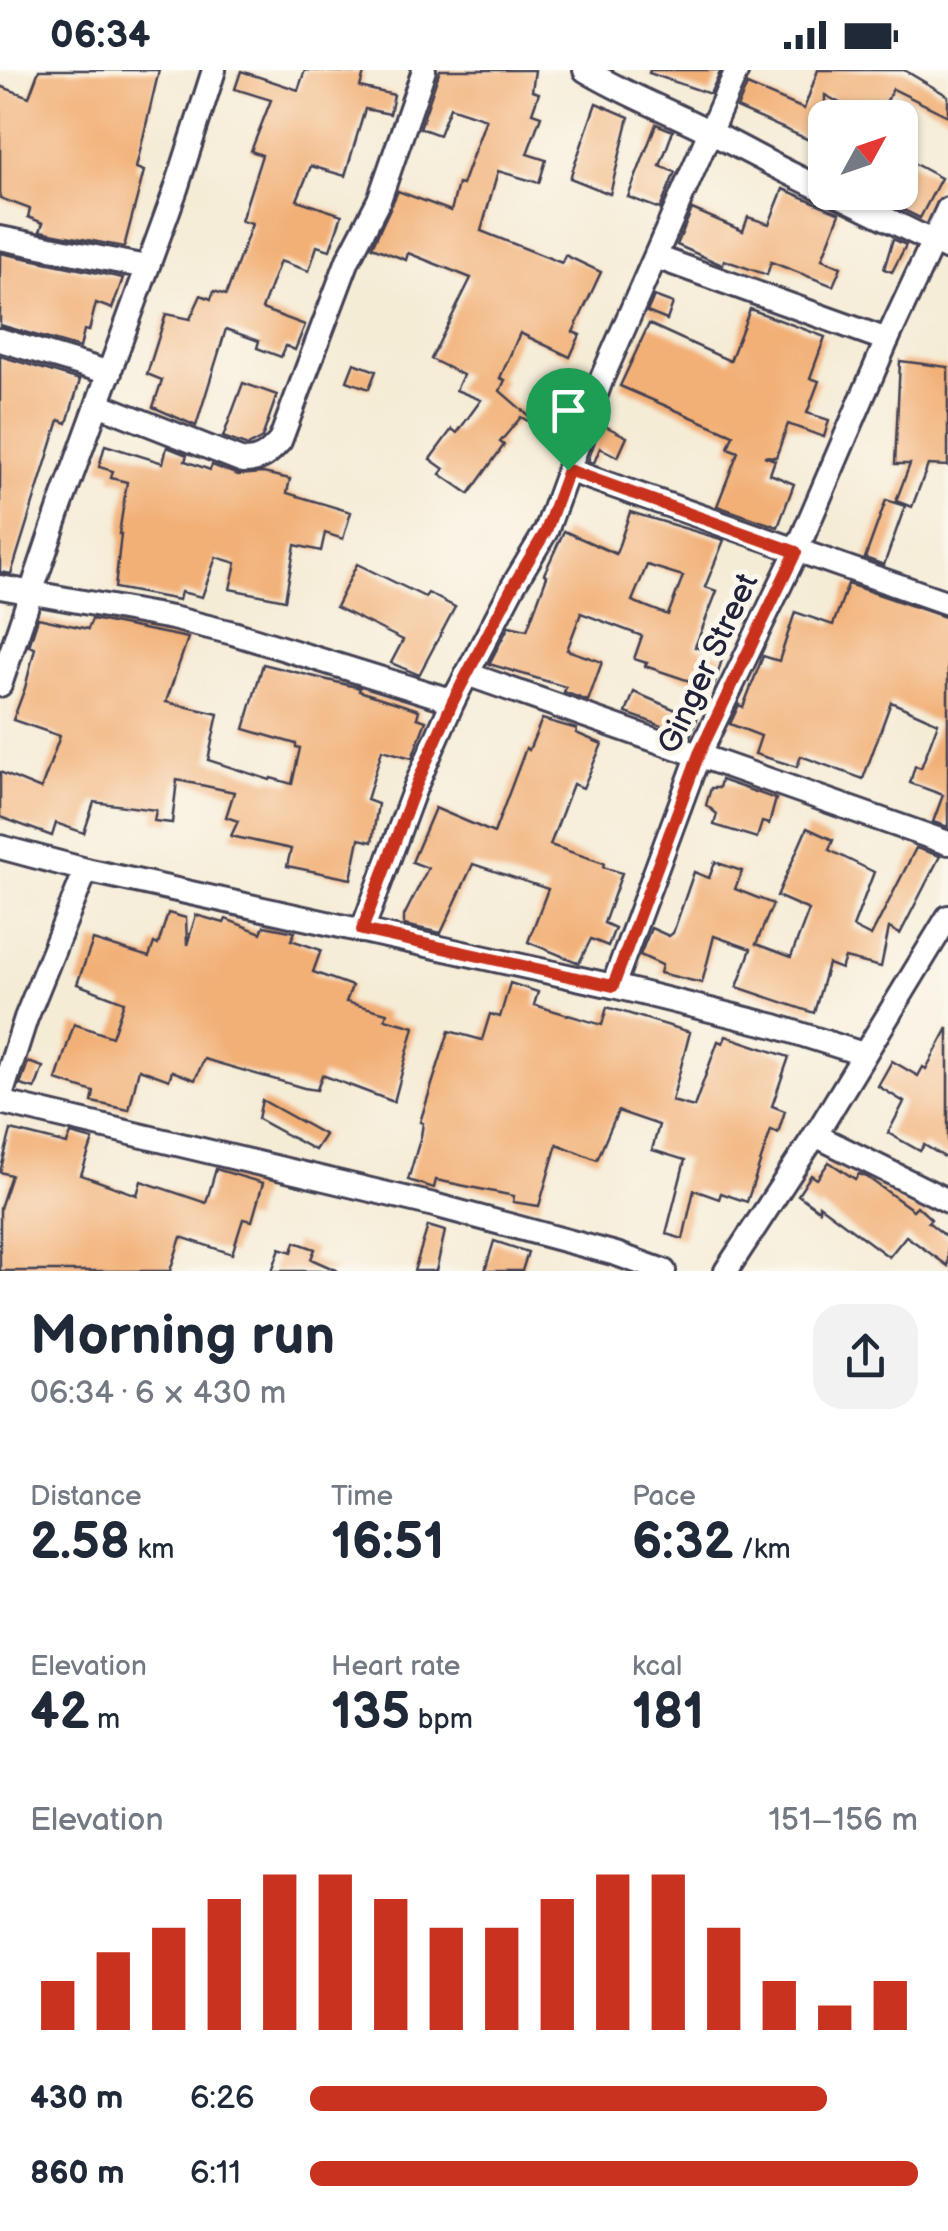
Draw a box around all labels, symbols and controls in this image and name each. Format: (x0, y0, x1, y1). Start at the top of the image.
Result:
text: 06:34 (50, 13, 150, 58)
north arrow (808, 100, 918, 210)
map controls (808, 100, 918, 210)
pin (526, 368, 611, 471)
icon: arrive (541, 383, 596, 438)
street label: Ginger Street (650, 567, 767, 760)
text: Morning run (30, 1303, 335, 1370)
button: share (813, 1304, 918, 1409)
text: 06:34 · 6 × 430 m (30, 1374, 286, 1413)
text: Distance (30, 1480, 142, 1513)
text: Time (331, 1480, 393, 1513)
text: Pace (632, 1480, 696, 1513)
text: 2.58 (30, 1513, 130, 1573)
text: 16:51 (331, 1513, 444, 1573)
text: 6:32 (632, 1513, 733, 1573)
text: km (130, 1533, 174, 1566)
text: /km (733, 1533, 791, 1566)
text: Elevation (30, 1650, 147, 1683)
text: Heart rate (331, 1650, 460, 1683)
text: kcal (632, 1650, 682, 1683)
text: 42 (30, 1683, 89, 1743)
text: 135 (331, 1683, 410, 1743)
text: 181 (632, 1683, 704, 1743)
text: m (89, 1703, 120, 1736)
text: bpm (410, 1703, 473, 1736)
text: Elevation (30, 1801, 163, 1840)
text: 151–156 m (768, 1801, 918, 1840)
text: 430 m (30, 2079, 123, 2118)
text: 6:26 (190, 2079, 254, 2118)
text: 860 m (30, 2154, 125, 2193)
text: 6:11 (190, 2154, 241, 2193)

